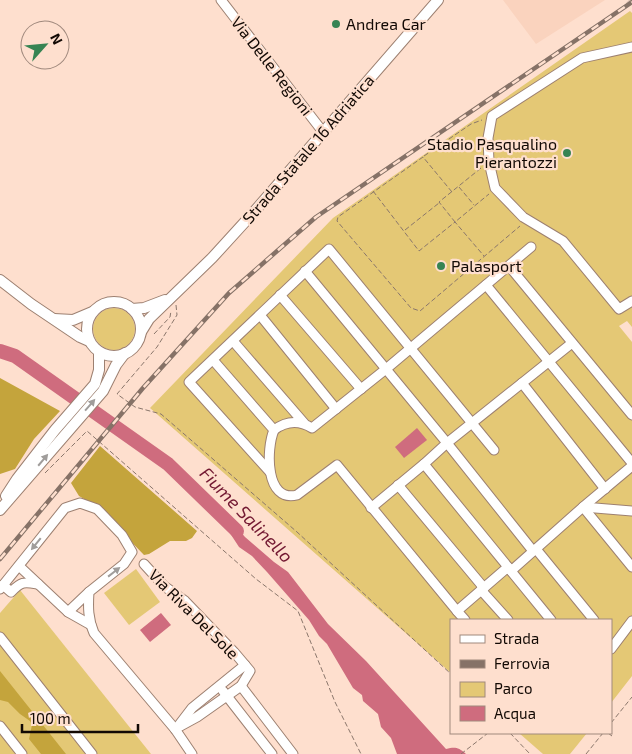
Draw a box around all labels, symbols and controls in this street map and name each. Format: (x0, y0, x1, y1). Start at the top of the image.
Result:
street label: Via Delle Regioni (228, 12, 317, 119)
place label: Andrea Car (346, 14, 426, 33)
marker: Andrea Car (330, 18, 342, 30)
north arrow (20, 20, 70, 70)
text: N (47, 31, 67, 47)
street label: Strada Statale 16 Adriatica (238, 70, 377, 227)
place label: Stadio Pasqualino Pierantozzi (427, 134, 557, 171)
marker: Stadio Pasqualino Pierantozzi (561, 147, 573, 159)
place label: Palasport (451, 256, 522, 275)
marker: Palasport (435, 260, 447, 272)
one-way arrow (84, 399, 96, 411)
one-way arrow (37, 454, 48, 466)
water label: Fiume Salinello (196, 462, 298, 567)
one-way arrow (31, 537, 42, 550)
street label: Via Riva Del Sole (145, 565, 243, 663)
one-way arrow (108, 567, 121, 577)
legend (450, 619, 612, 734)
text: Strada (494, 629, 539, 647)
text: Ferrovia (494, 654, 550, 672)
text: Parco (494, 679, 533, 697)
scale bar (22, 702, 139, 734)
text: Acqua (494, 704, 536, 722)
text: 100 m (30, 709, 71, 727)

